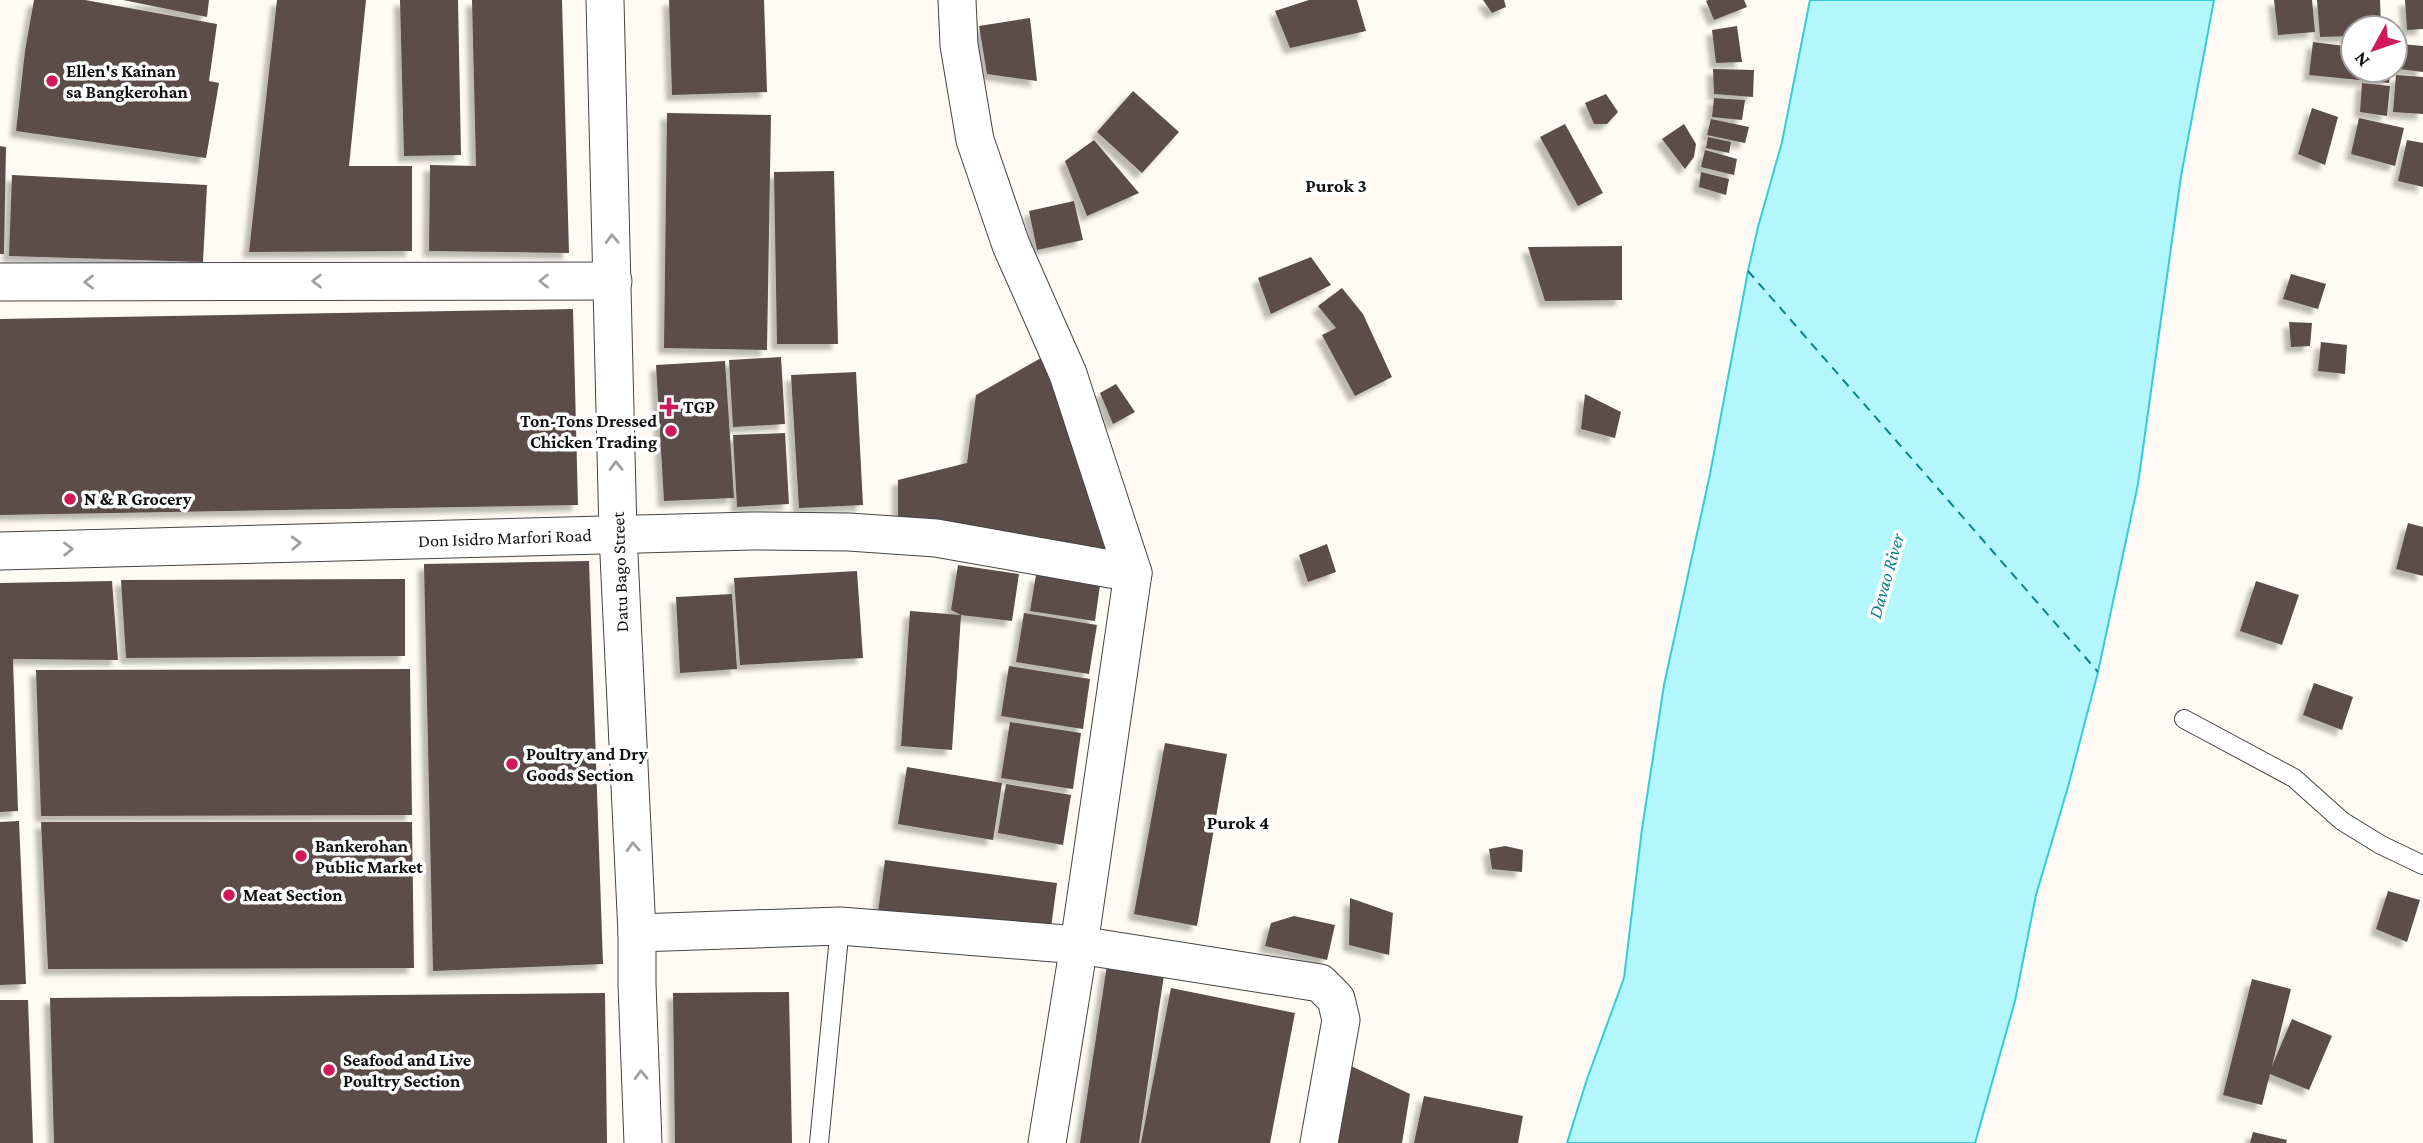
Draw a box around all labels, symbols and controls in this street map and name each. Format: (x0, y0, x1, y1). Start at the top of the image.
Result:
north arrow (2339, 14, 2409, 84)
text: N (2349, 48, 2374, 71)
place label: Ellen's Kainan sa Bangkerohan (66, 61, 189, 102)
marker: Ellen's Kainan sa Bangkerohan (44, 73, 60, 89)
district label: Purok 3 (1305, 175, 1367, 196)
one-way arrow (604, 233, 619, 244)
one-way arrow (311, 273, 322, 289)
one-way arrow (539, 273, 549, 289)
one-way arrow (84, 274, 94, 290)
place label: TGP (683, 397, 715, 417)
marker: TGP (661, 399, 677, 415)
place label: Ton-Tons Dressed Chicken Trading (520, 411, 657, 452)
marker: Ton-Tons Dressed Chicken Trading (663, 423, 679, 439)
one-way arrow (609, 460, 624, 471)
place label: N & R Grocery (84, 489, 192, 509)
marker: N & R Grocery (62, 491, 78, 507)
street label: Datu Bago Street (608, 510, 632, 633)
street label: Don Isidro Marfori Road (418, 525, 593, 551)
water label: Davao River (1864, 530, 1909, 621)
one-way arrow (290, 536, 301, 551)
one-way arrow (63, 542, 74, 557)
place label: Poultry and Dry Goods Section (526, 744, 648, 785)
marker: Poultry and Dry Goods Section (504, 756, 520, 772)
district label: Purok 4 (1207, 812, 1269, 833)
place label: Bankerohan Public Market (315, 836, 423, 877)
one-way arrow (626, 842, 641, 853)
marker: Bankerohan Public Market (293, 848, 309, 864)
place label: Meat Section (243, 885, 343, 905)
marker: Meat Section (221, 887, 237, 903)
place label: Seafood and Live Poultry Section (343, 1050, 471, 1091)
marker: Seafood and Live Poultry Section (321, 1062, 337, 1078)
one-way arrow (633, 1069, 648, 1080)

